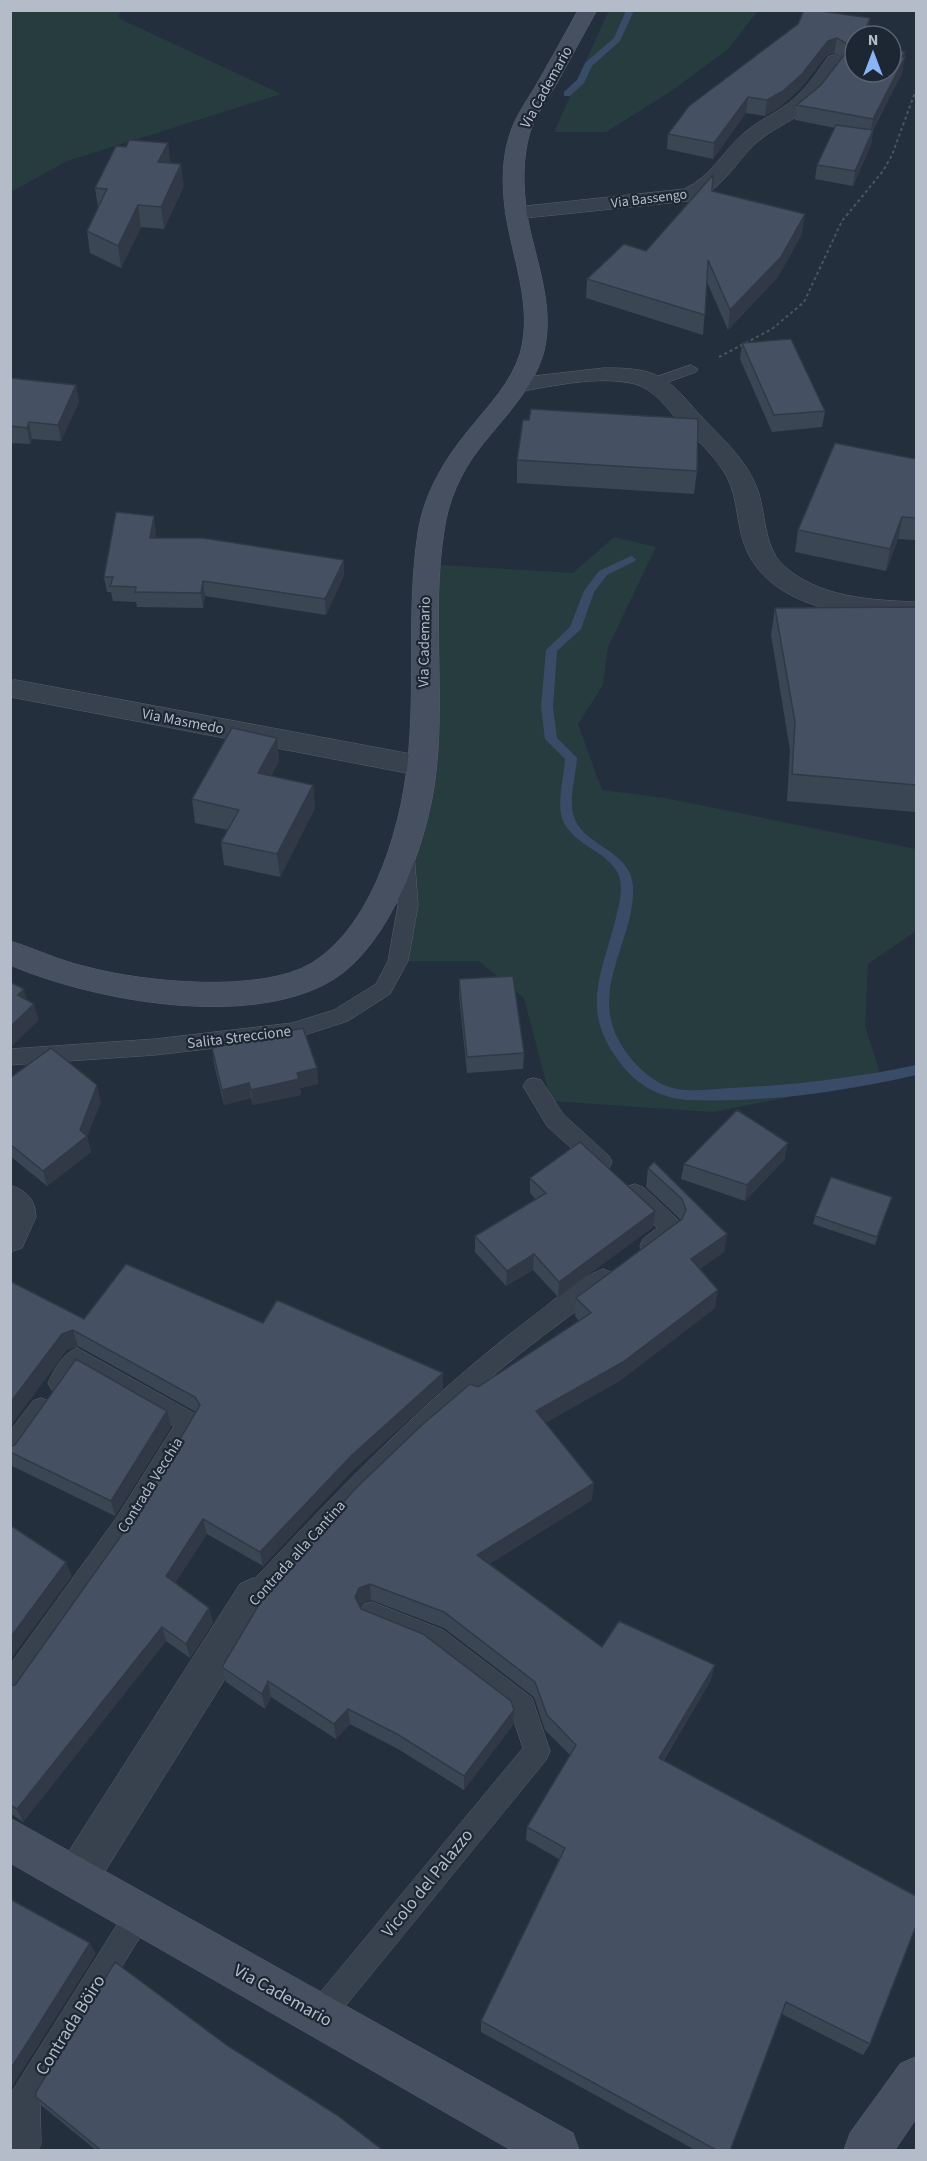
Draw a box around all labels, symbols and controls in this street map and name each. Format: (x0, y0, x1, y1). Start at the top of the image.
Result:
north arrow (843, 24, 903, 84)
text: N (868, 29, 878, 51)
street label: Via Cademario (515, 42, 578, 132)
street label: Via Bassengo (610, 184, 688, 214)
street label: Via Cademario (413, 596, 436, 688)
street label: Via Masmedo (140, 703, 226, 740)
street label: Salita Streccione (186, 1021, 292, 1054)
street label: Contrada Vecchia (113, 1433, 188, 1537)
street label: Contrada alla Cantina (244, 1496, 351, 1611)
street label: Vicolo del Palazzo (376, 1824, 479, 1943)
street label: Via Cademario (229, 1958, 337, 2033)
street label: Contrada Böiro (30, 1970, 111, 2080)

